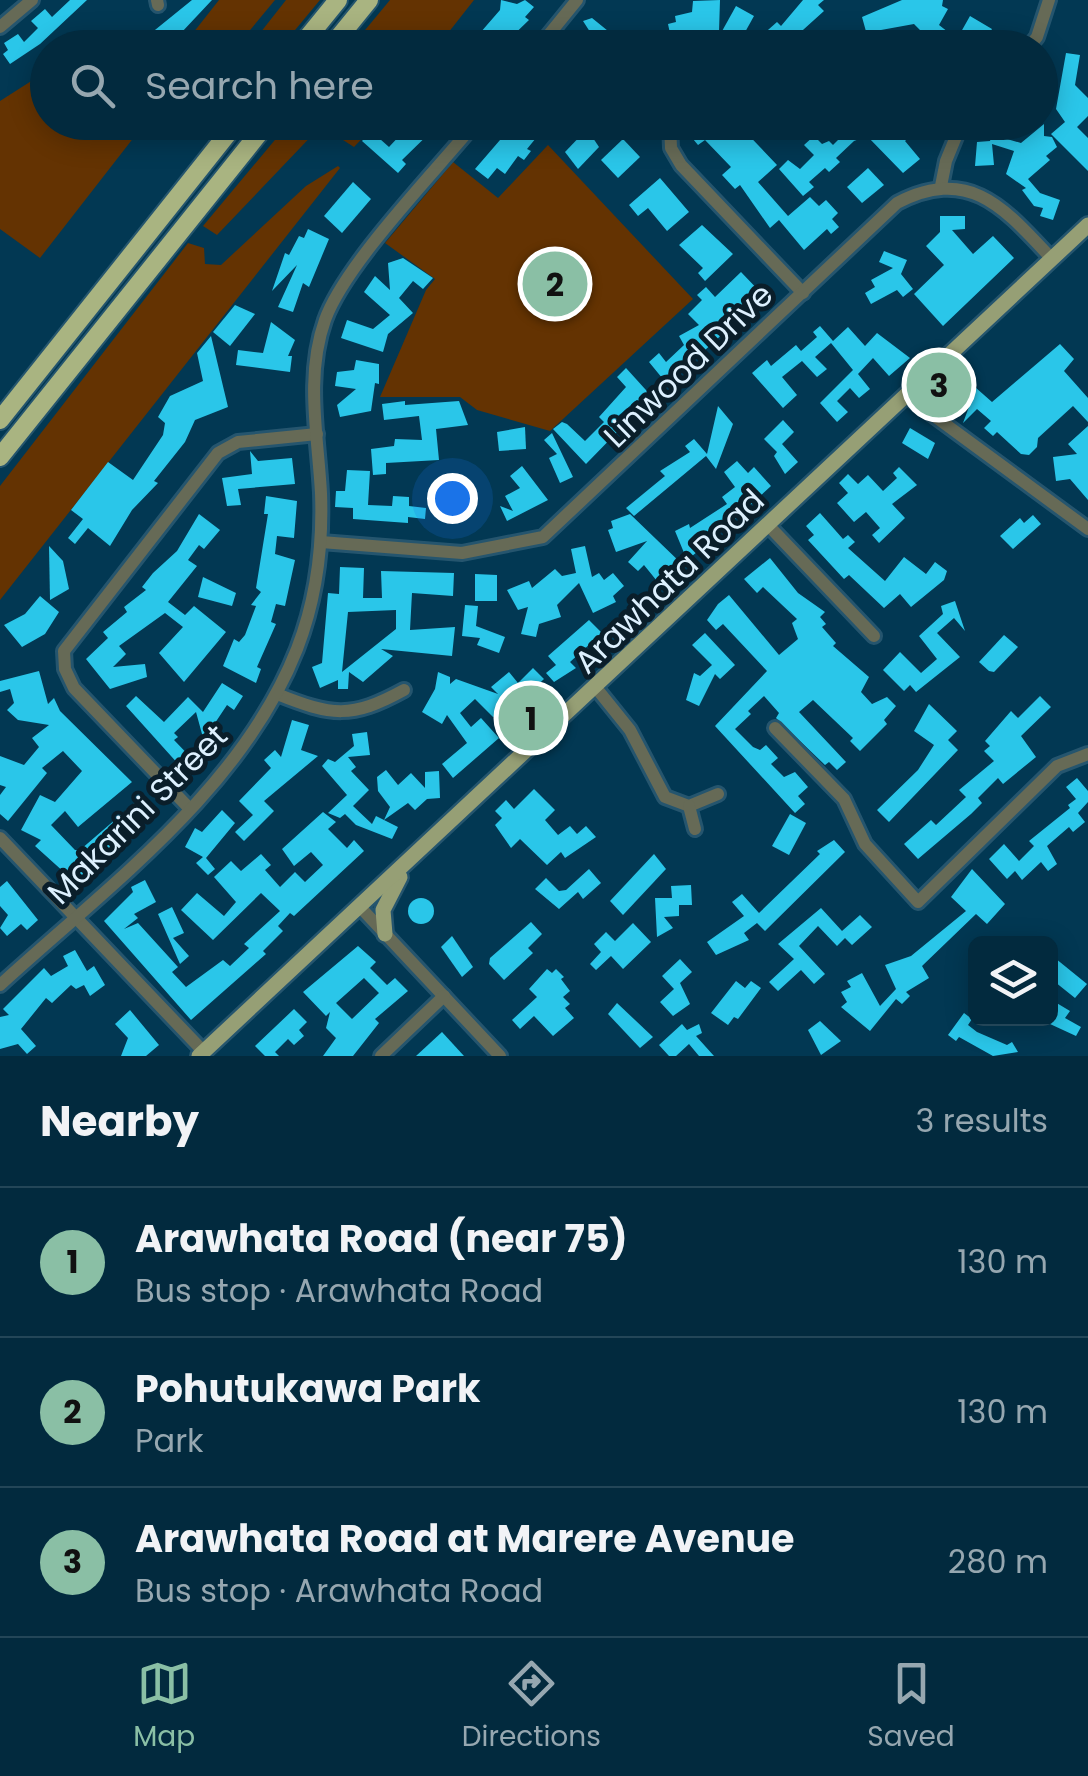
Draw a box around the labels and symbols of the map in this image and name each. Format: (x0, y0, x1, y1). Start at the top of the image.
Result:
pin: 2 (522, 246, 588, 322)
street label: Linwood Drive (593, 272, 783, 458)
pin: 3 (906, 348, 972, 422)
your location (427, 473, 478, 524)
street label: Arawhata Road (564, 478, 774, 684)
pin: 1 (498, 680, 564, 756)
street label: Makarini Street (37, 714, 237, 914)

